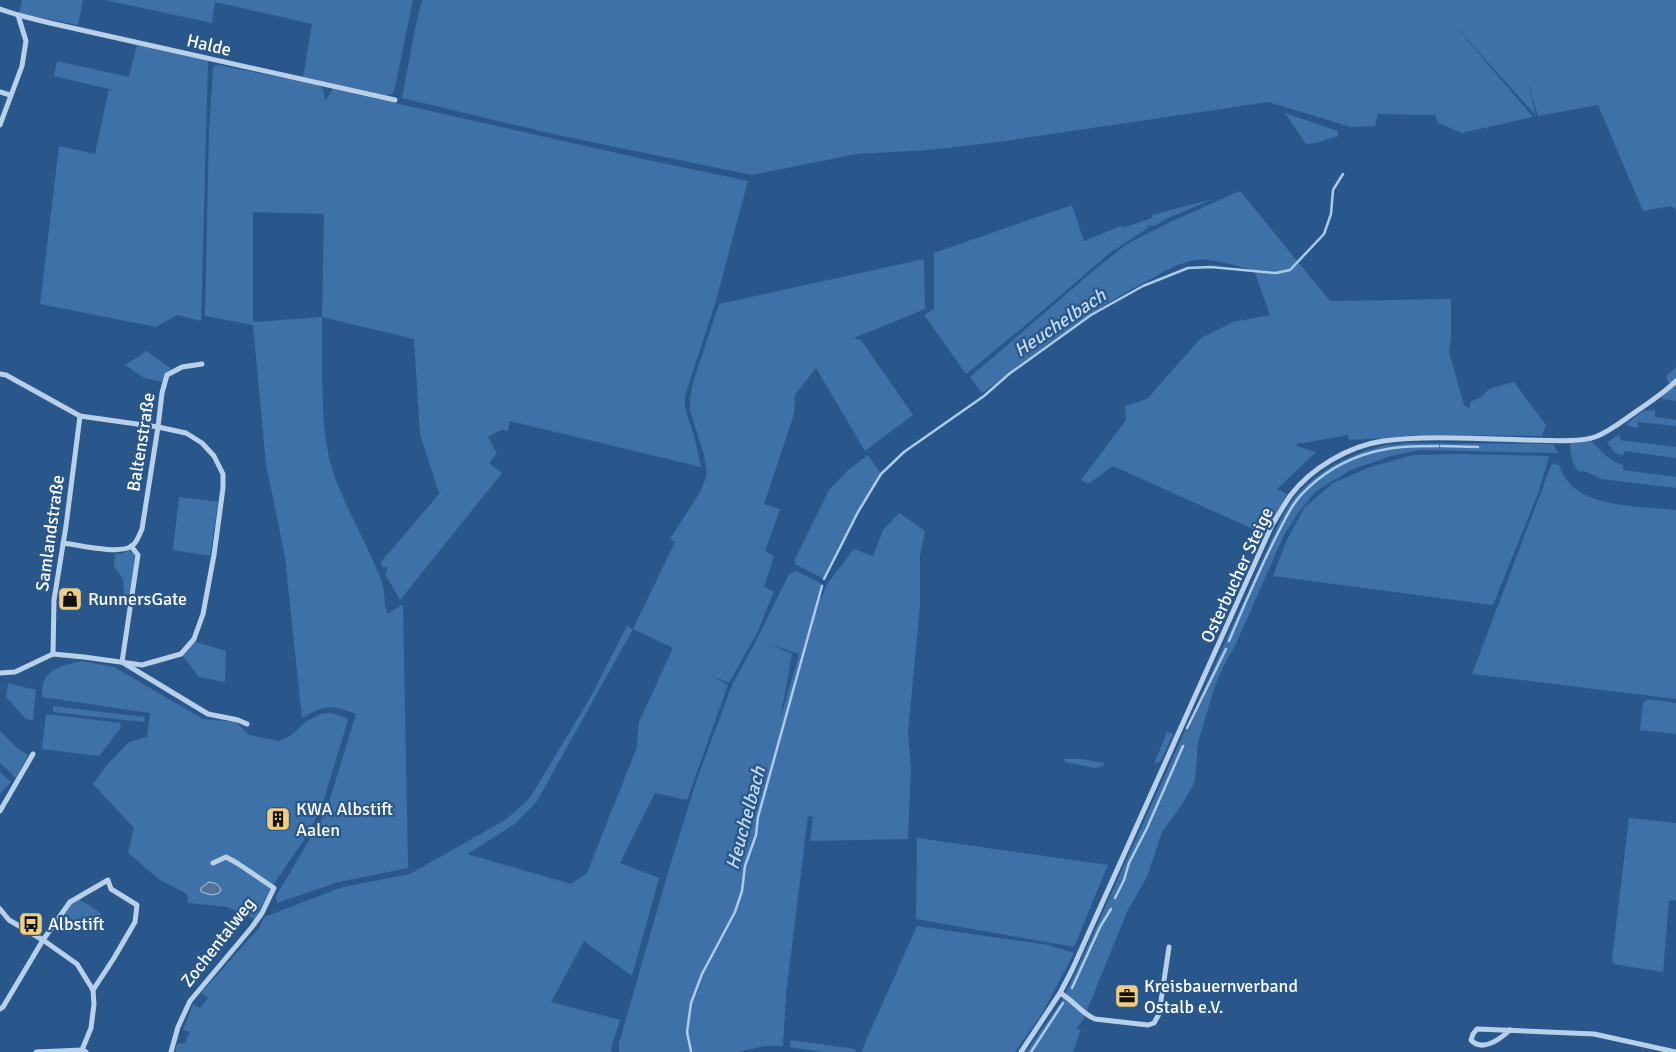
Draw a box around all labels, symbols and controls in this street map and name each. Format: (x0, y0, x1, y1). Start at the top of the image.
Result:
street label: Halde (185, 29, 233, 61)
water label: Heuchelbach (1009, 283, 1111, 363)
street label: Baltenstraße (122, 391, 160, 493)
street label: Samlandstraße (31, 473, 69, 593)
street label: Osterbucher Steige (1196, 504, 1278, 646)
shop icon: RunnersGate (57, 586, 83, 612)
place label: RunnersGate (88, 588, 187, 610)
water label: Heuchelbach (721, 763, 771, 872)
place label: KWA Albstift Aalen (296, 798, 393, 841)
building icon: KWA Albstift Aalen (265, 806, 291, 832)
street label: Zochentalweg (176, 893, 260, 991)
bus stop icon: Albstift (18, 911, 44, 937)
place label: Albstift (48, 913, 105, 935)
place label: Kreisbauernverband Ostalb e.V. (1144, 975, 1298, 1018)
office icon: Kreisbauernverband Ostalb e.V. (1114, 983, 1140, 1009)

